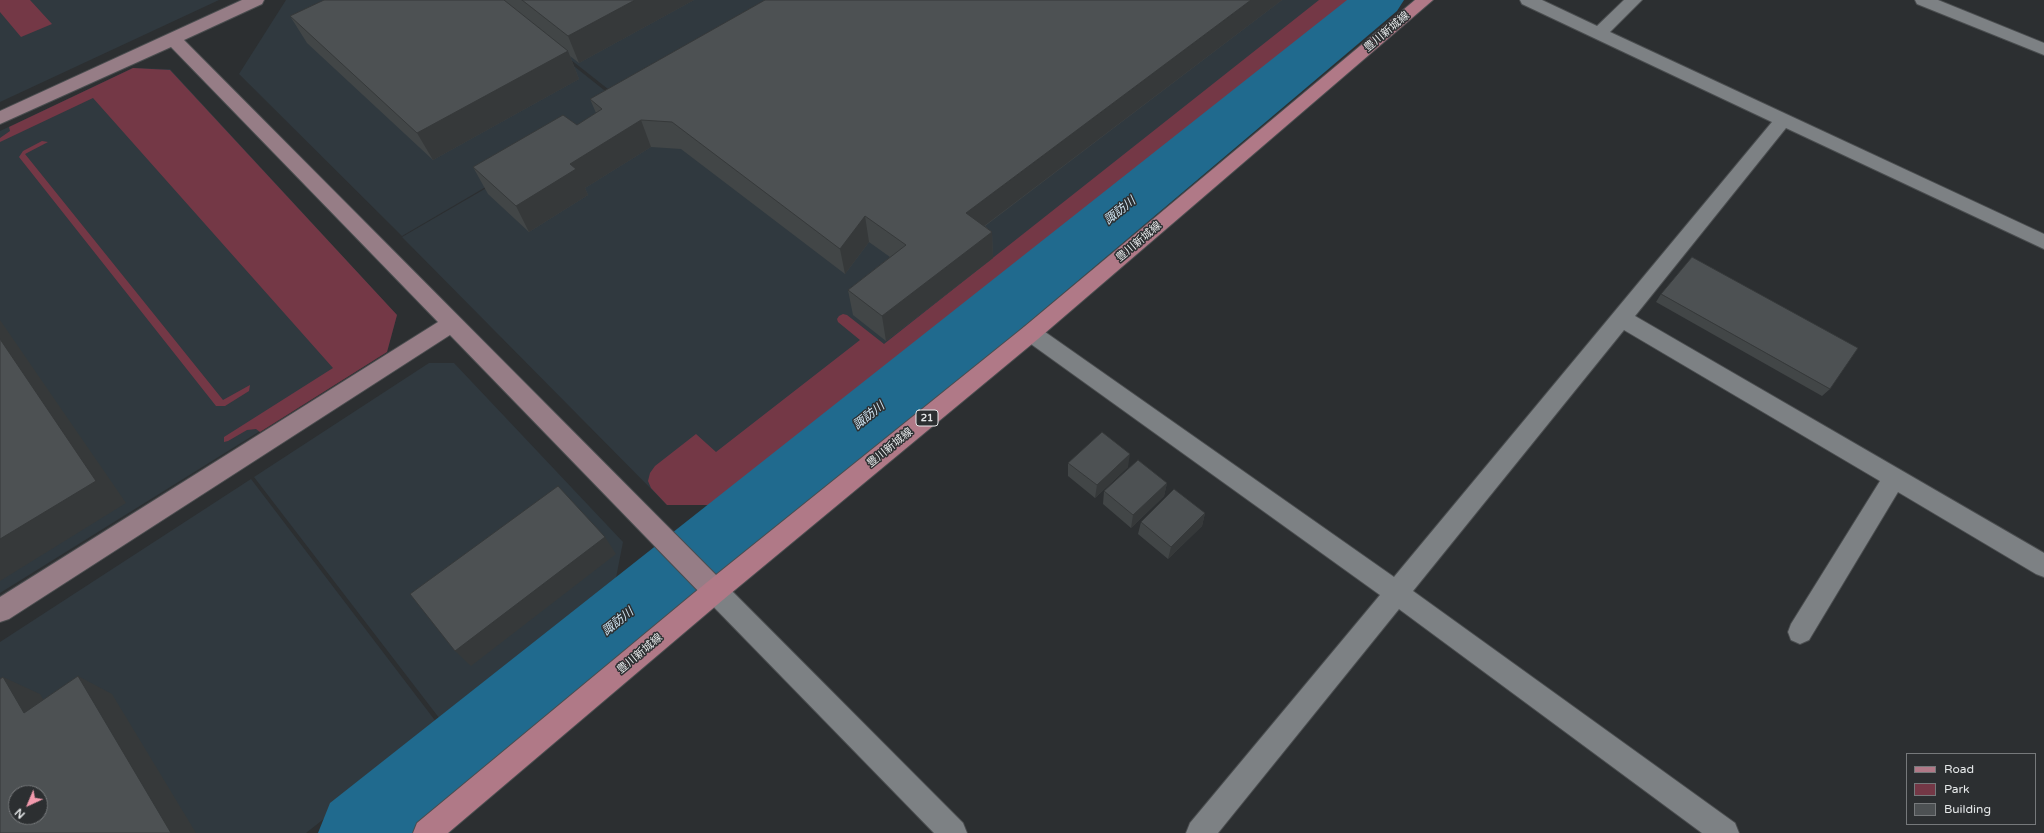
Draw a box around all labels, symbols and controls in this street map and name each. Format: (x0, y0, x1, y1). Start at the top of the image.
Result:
street label: 豊川新城線 (1362, 9, 1412, 55)
water label: 諏訪川 (1101, 194, 1139, 228)
street label: 豊川新城線 (1114, 219, 1164, 265)
water label: 諏訪川 (850, 399, 888, 433)
road number: 21 (916, 410, 938, 426)
street label: 豊川新城線 (864, 426, 916, 470)
water label: 諏訪川 (599, 605, 637, 639)
street label: 豊川新城線 (615, 631, 665, 677)
legend (1906, 753, 2036, 825)
text: Road (1944, 762, 1974, 776)
text: Park (1944, 782, 1970, 796)
north arrow (8, 785, 48, 825)
text: Building (1944, 802, 1991, 816)
text: N (12, 806, 28, 821)

